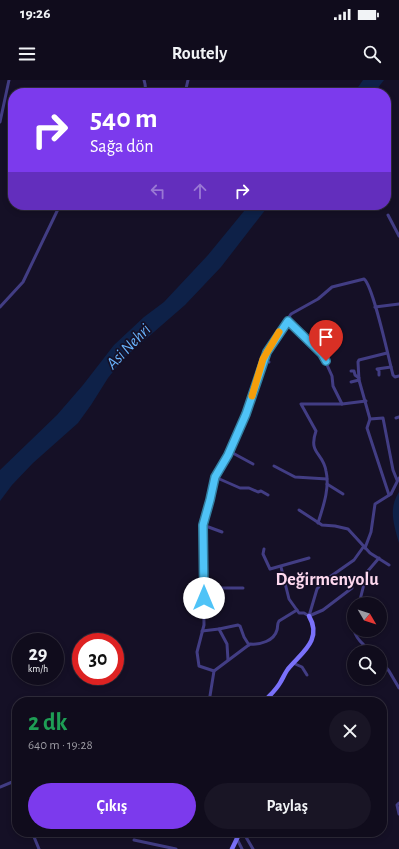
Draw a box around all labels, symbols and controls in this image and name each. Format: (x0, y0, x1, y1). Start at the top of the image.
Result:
text: 19:26 (20, 6, 50, 21)
icon: menu (16, 43, 38, 65)
icon: search (361, 43, 383, 65)
text: Routely (172, 45, 227, 63)
icon: right (24, 104, 76, 156)
text: 540 m (90, 105, 158, 133)
text: Sağa dön (90, 138, 154, 156)
icon: left (147, 180, 169, 202)
icon: ahead (189, 180, 211, 202)
icon: right (231, 180, 253, 202)
water label: Asi Nehri (102, 320, 154, 373)
pin (309, 320, 343, 361)
icon: arrive (315, 326, 337, 348)
district label: Değirmenyolu (275, 571, 379, 589)
position arrow (183, 577, 225, 619)
north arrow (347, 597, 387, 637)
map controls (347, 597, 387, 685)
speed limit sign: 30 (72, 633, 124, 685)
text: 29 (28, 644, 48, 664)
button: search (347, 645, 387, 685)
text: km/h (28, 664, 48, 674)
button: close (329, 710, 371, 752)
text: 2 dk (28, 711, 67, 735)
text: 640 m · 19:28 (28, 739, 93, 752)
button: Çıkış (28, 783, 196, 829)
button: Paylaş (204, 783, 371, 829)

